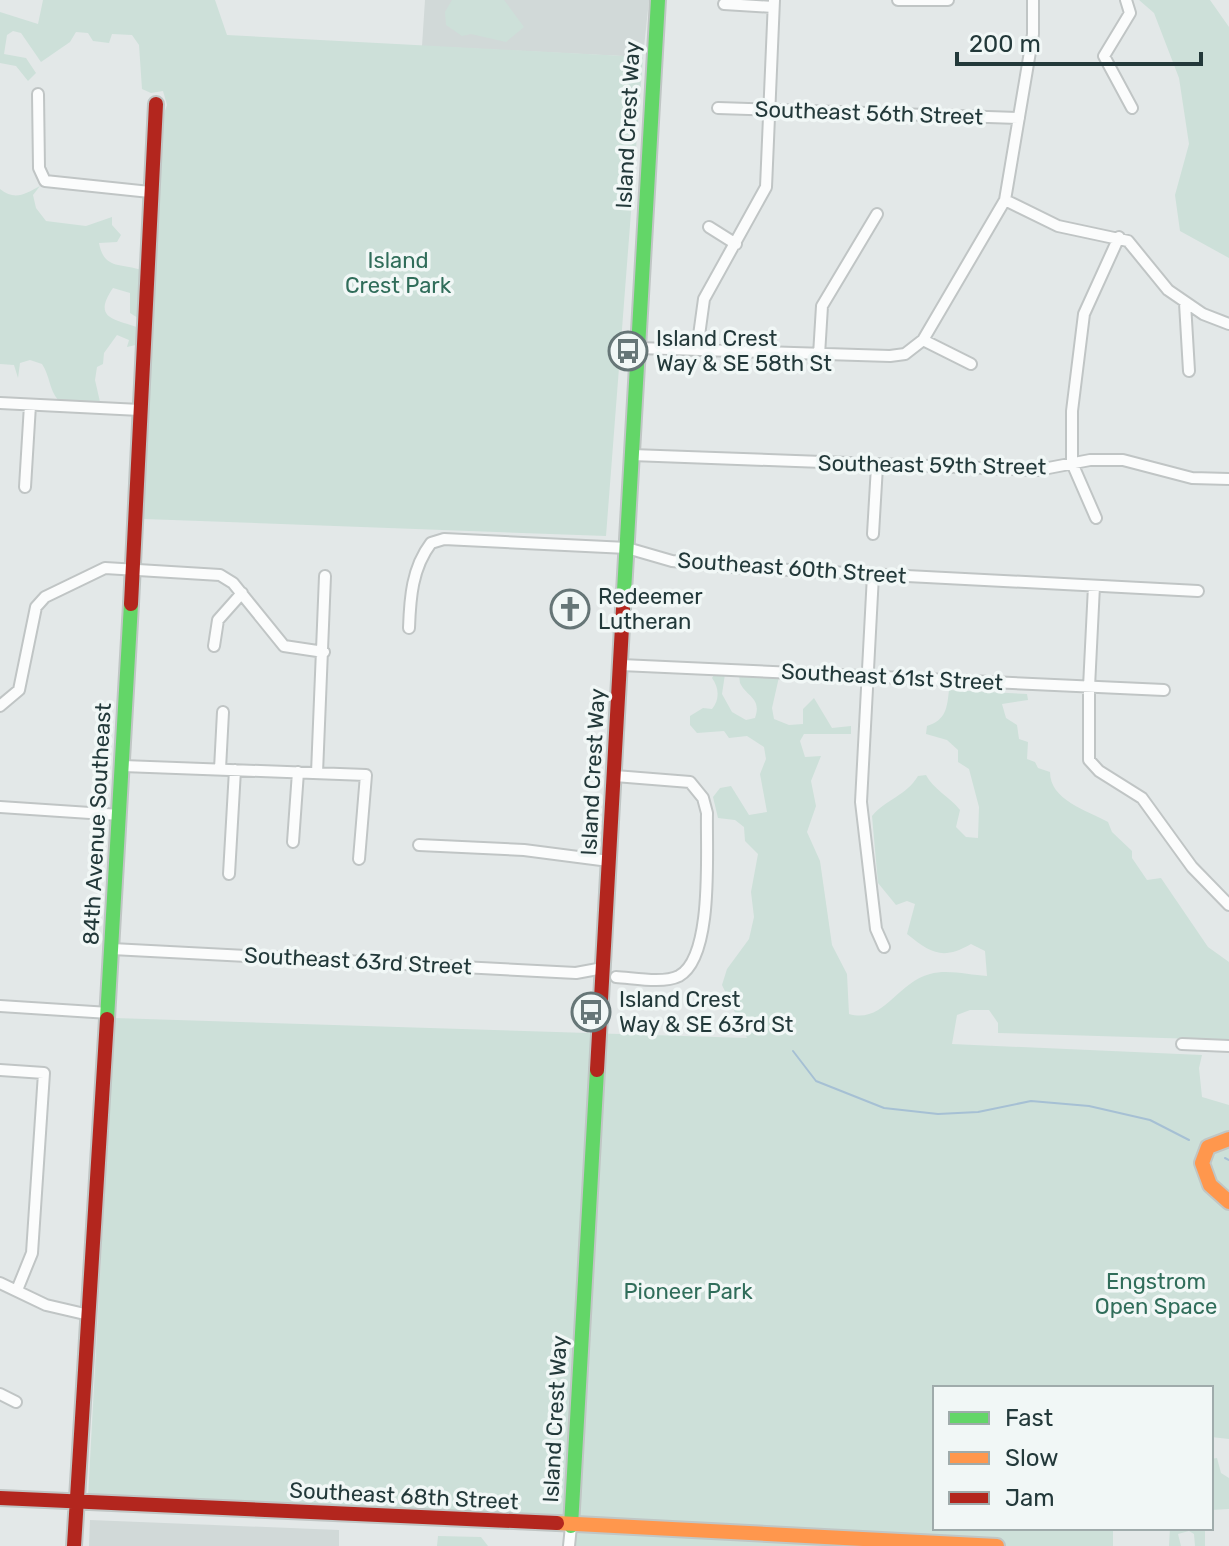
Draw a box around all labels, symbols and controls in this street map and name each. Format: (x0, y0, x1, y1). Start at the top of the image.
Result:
scale bar (957, 16, 1201, 66)
text: 200 m (969, 30, 1041, 58)
street label: Island Crest Way (610, 41, 646, 209)
street label: Southeast 56th Street (754, 96, 984, 130)
park label: Island Crest Park (345, 247, 452, 299)
place label: Island Crest Way & SE 58th St (656, 325, 832, 377)
bus stop icon: Island Crest Way & SE 58th St (607, 330, 649, 372)
street label: Southeast 59th Street (818, 450, 1047, 480)
street label: Southeast 60th Street (677, 547, 908, 589)
place label: Redeemer Lutheran (598, 583, 703, 635)
church icon: Redeemer Lutheran (549, 588, 591, 630)
street label: Southeast 61st Street (780, 658, 1004, 696)
street label: Island Crest Way (575, 688, 611, 856)
street label: 84th Avenue Southeast (77, 702, 117, 946)
street label: Southeast 63rd Street (243, 942, 473, 980)
place label: Island Crest Way & SE 63rd St (619, 986, 794, 1038)
bus stop icon: Island Crest Way & SE 63rd St (570, 991, 612, 1033)
park label: Engstrom Open Space (1095, 1268, 1217, 1320)
park label: Pioneer Park (623, 1278, 753, 1305)
street label: Island Crest Way (537, 1335, 573, 1503)
legend (933, 1386, 1213, 1530)
text: Fast (1005, 1404, 1053, 1432)
text: Slow (1005, 1444, 1058, 1472)
street label: Southeast 68th Street (289, 1477, 520, 1516)
text: Jam (1005, 1484, 1055, 1512)

